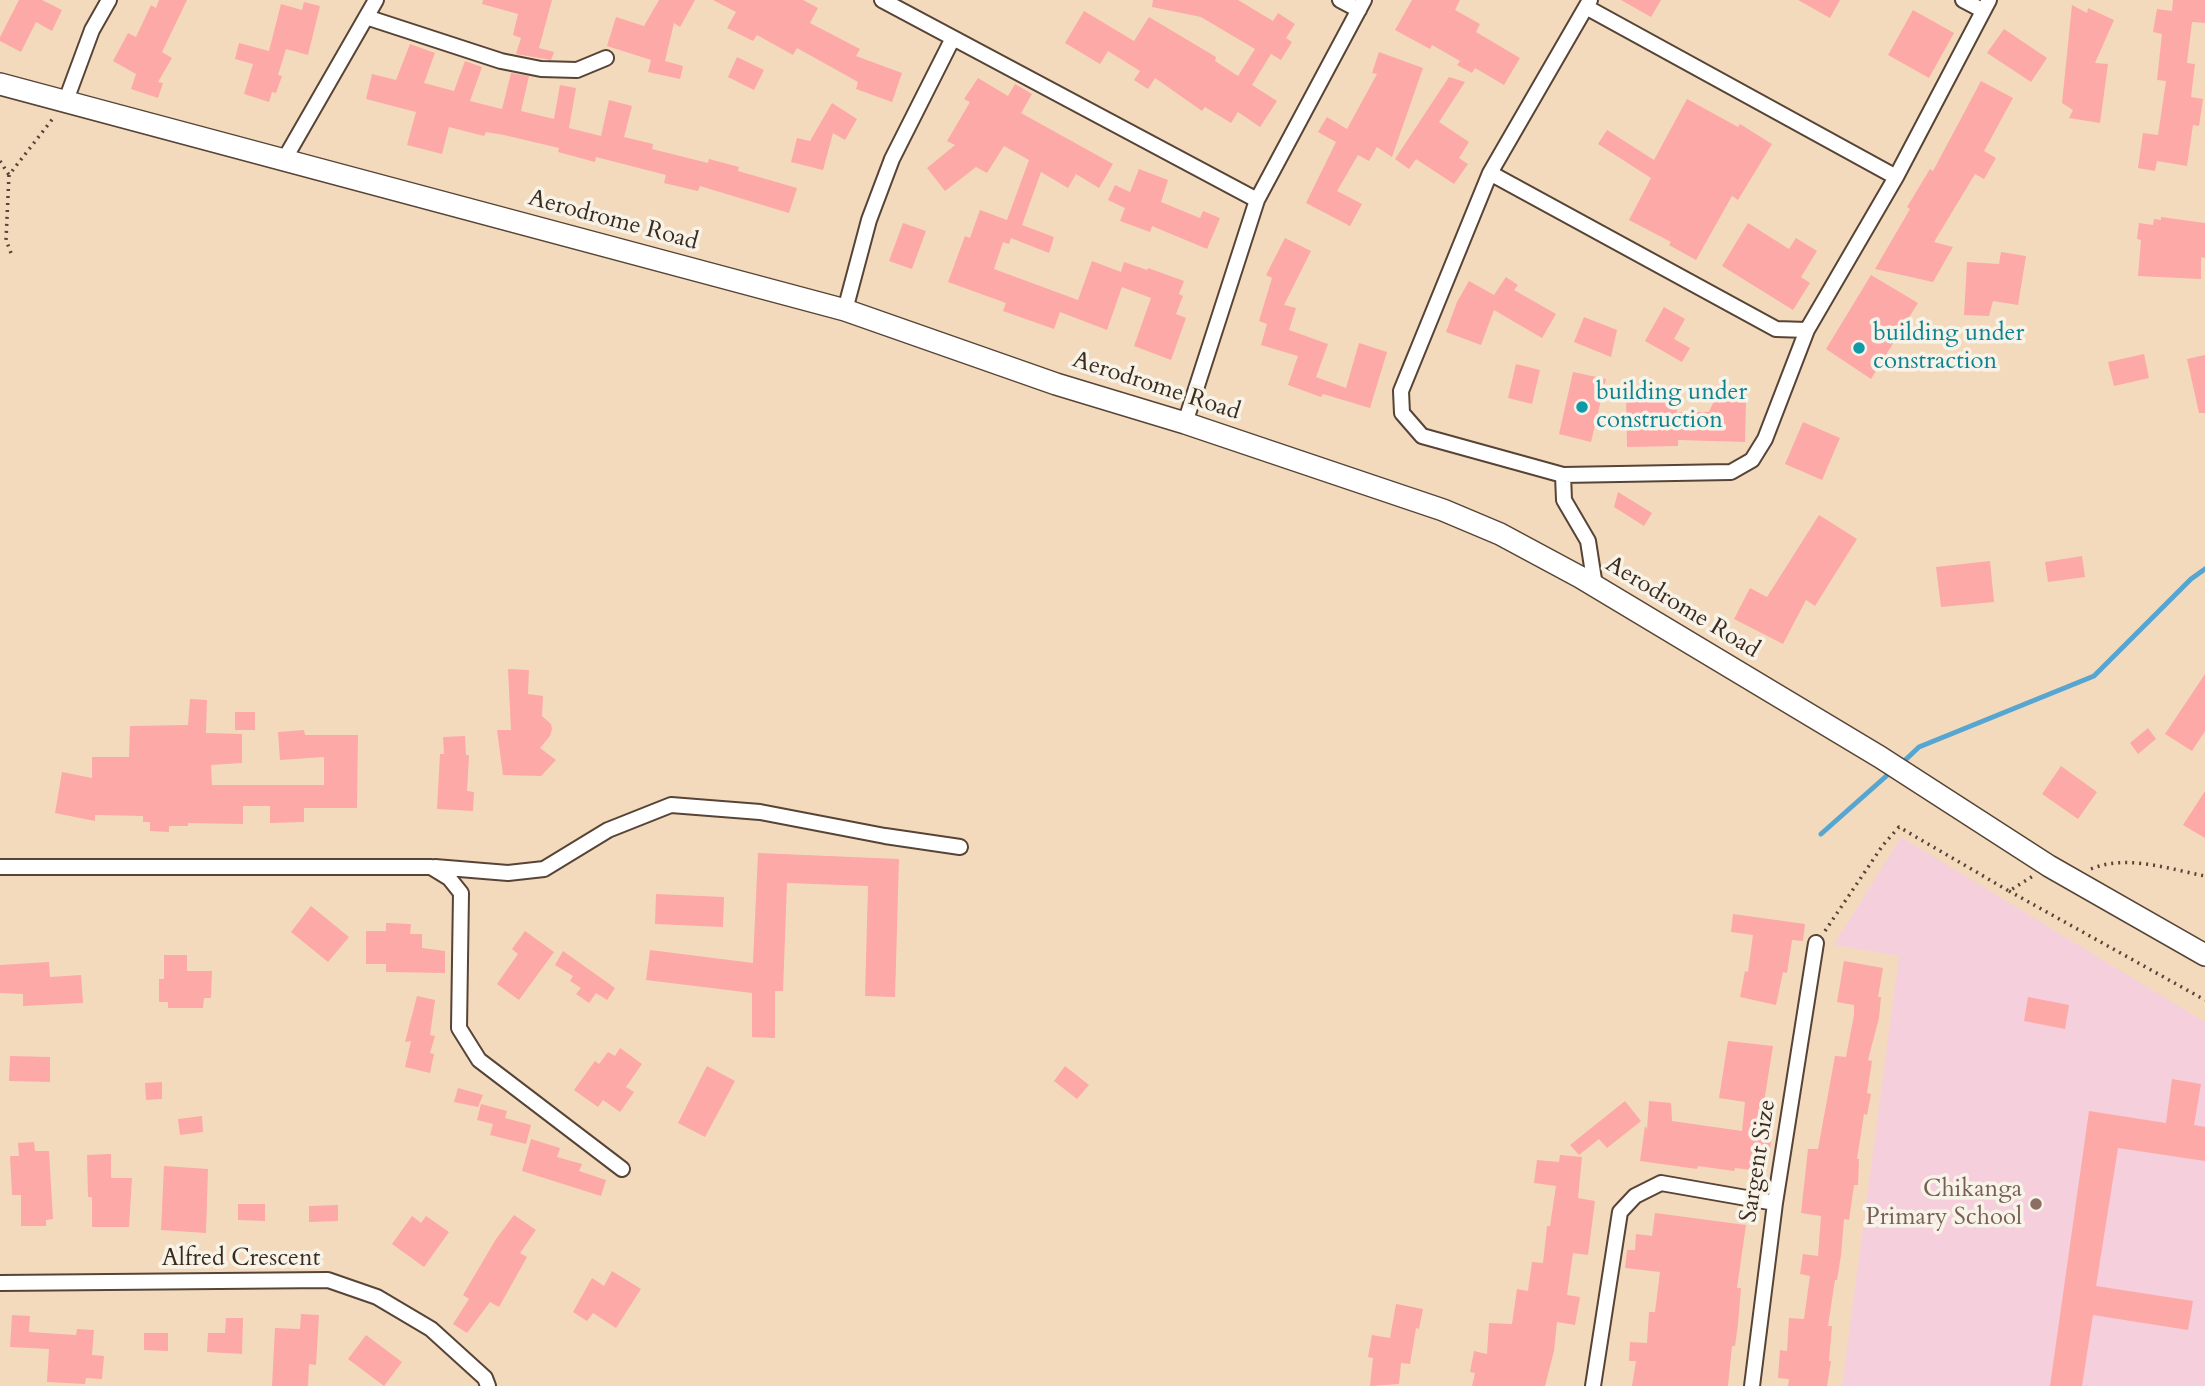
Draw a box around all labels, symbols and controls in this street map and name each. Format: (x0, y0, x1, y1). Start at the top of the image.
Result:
street label: Aerodrome Road (525, 184, 701, 258)
place label: building under constraction (1873, 320, 2024, 376)
marker: building under constraction (1851, 340, 1867, 356)
street label: Aerodrome Road (1069, 346, 1243, 428)
place label: building under construction (1596, 379, 1747, 435)
marker: building under construction (1574, 399, 1590, 415)
street label: Aerodrome Road (1600, 551, 1764, 665)
street label: Sargent Size (1735, 1098, 1783, 1224)
place label: Chikanga Primary School (1866, 1176, 2022, 1232)
marker: Chikanga Primary School (2028, 1196, 2044, 1212)
street label: Alfred Crescent (162, 1245, 320, 1273)

